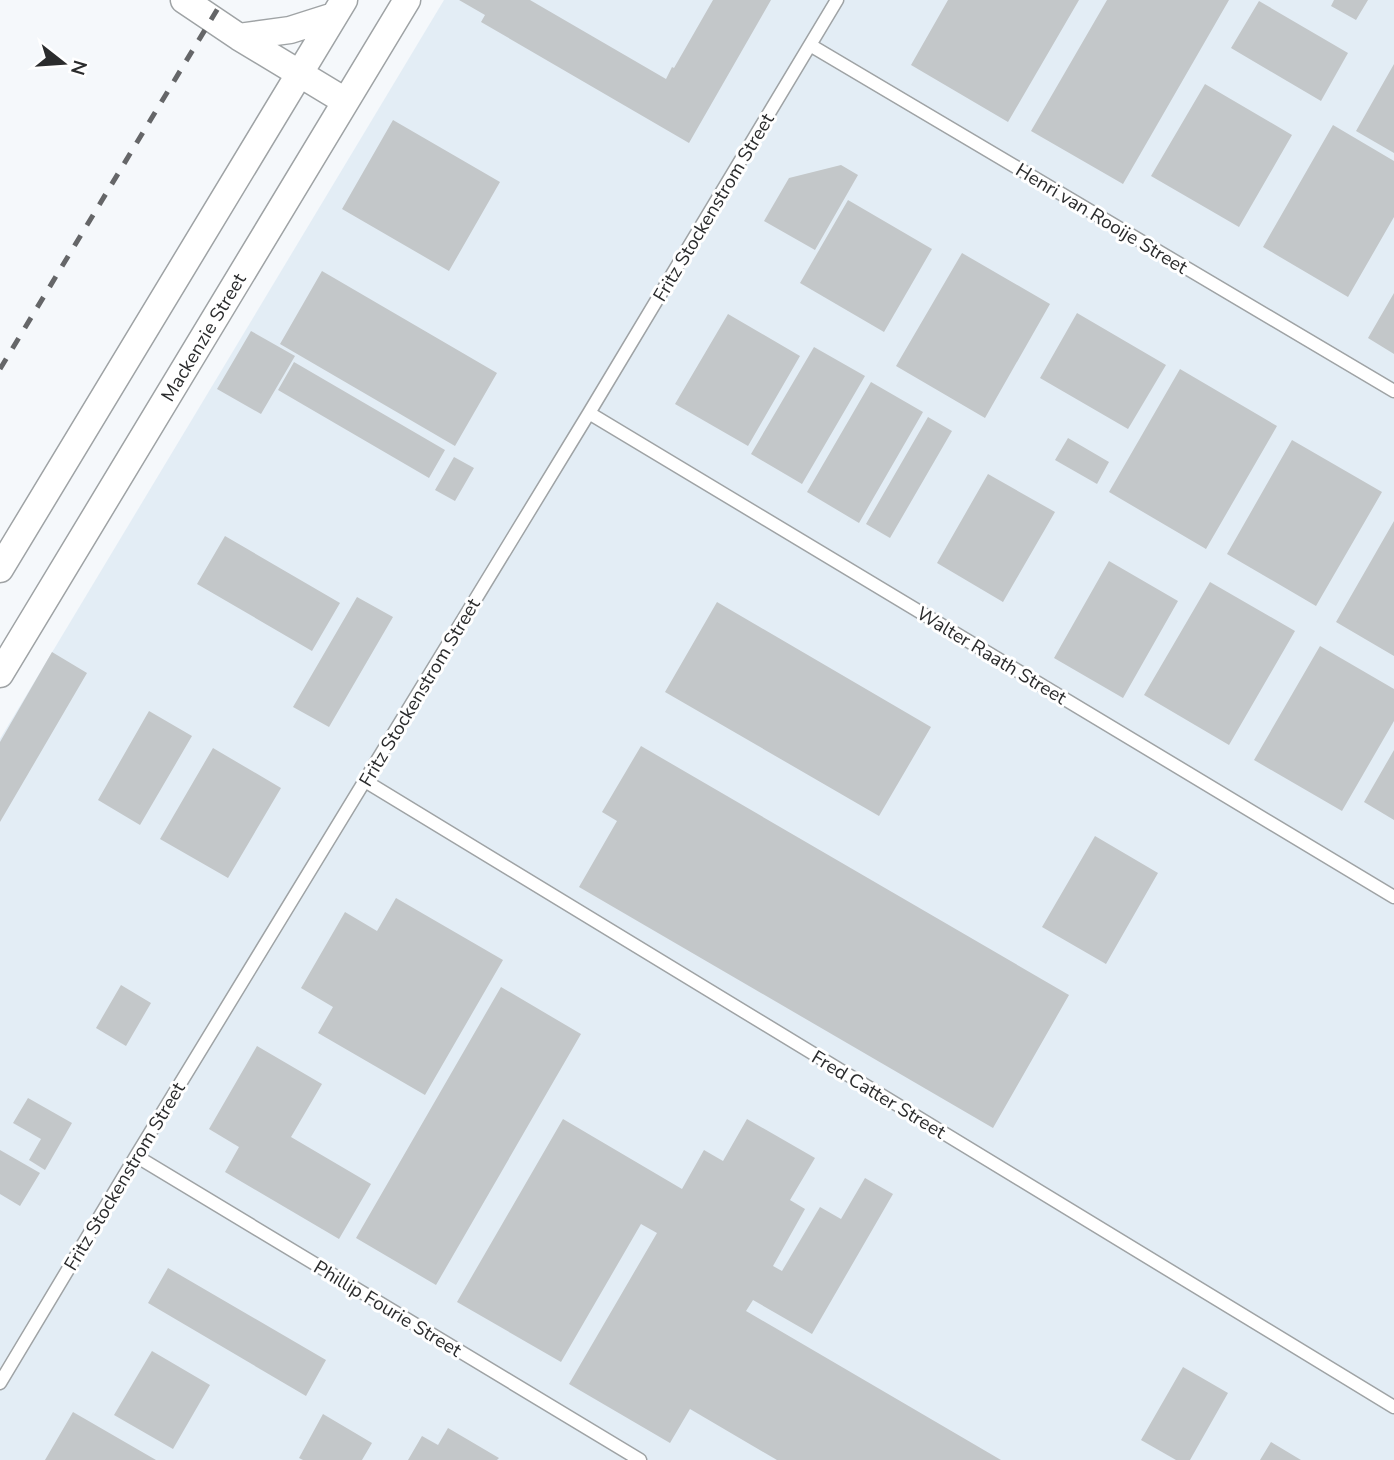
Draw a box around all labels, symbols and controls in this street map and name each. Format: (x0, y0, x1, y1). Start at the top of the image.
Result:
north arrow (28, 28, 98, 98)
text: N (64, 57, 93, 78)
street label: Fritz Stockenstrom Street (647, 108, 781, 307)
street label: Henri van Rooije Street (1011, 157, 1193, 281)
street label: Mackenzie Street (155, 268, 253, 406)
street label: Fritz Stockenstrom Street (353, 593, 487, 792)
street label: Walter Raath Street (912, 601, 1072, 711)
street label: Fred Catter Street (807, 1045, 951, 1145)
street label: Fritz Stockenstrom Street (58, 1077, 192, 1276)
street label: Phillip Fourie Street (309, 1254, 467, 1363)

